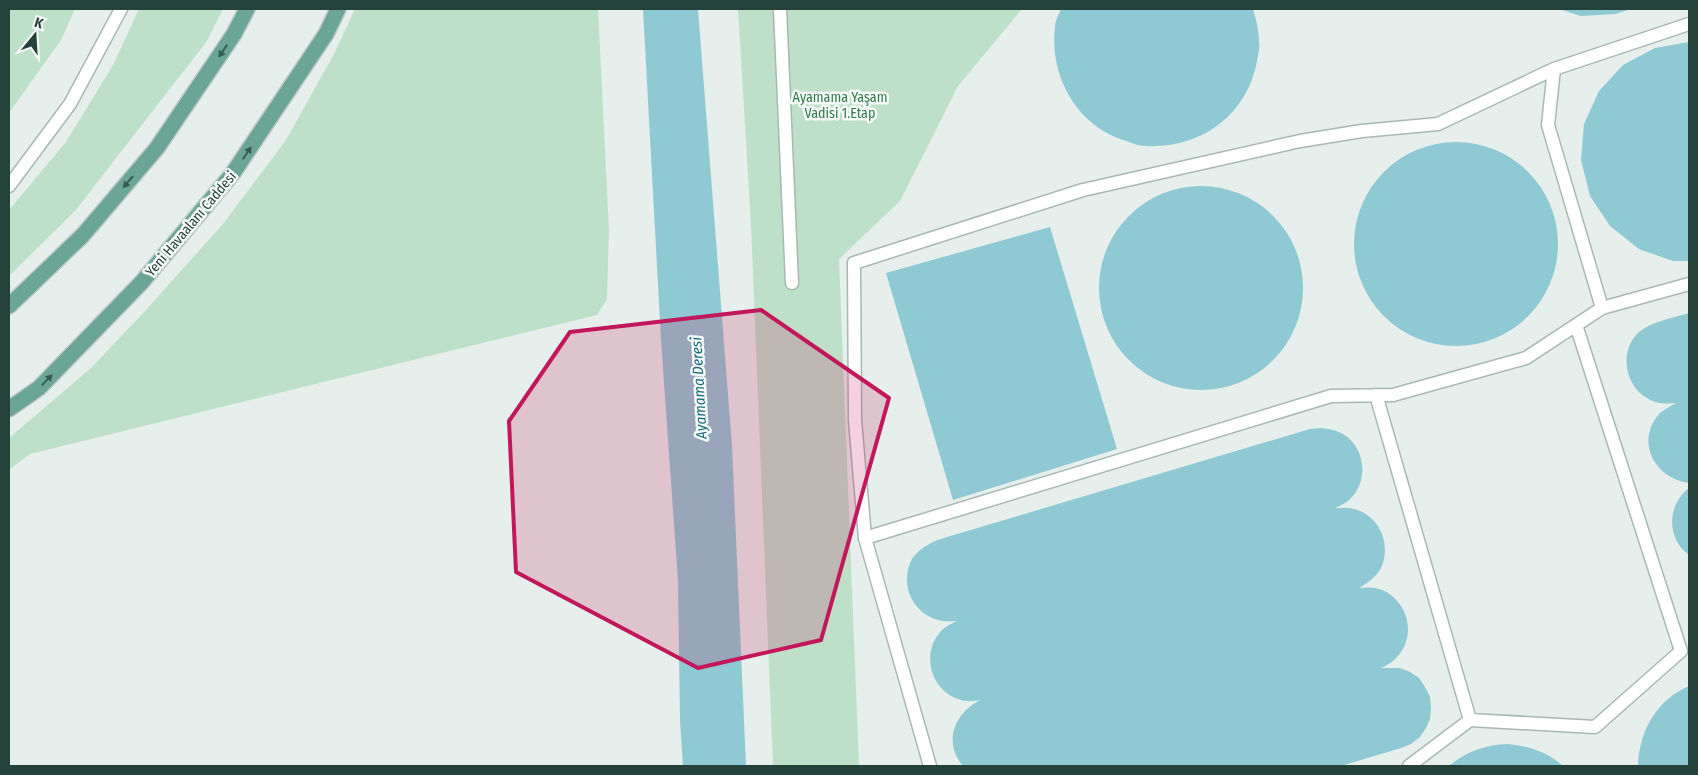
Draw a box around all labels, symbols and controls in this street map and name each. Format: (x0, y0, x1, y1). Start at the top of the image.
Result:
north arrow (10, 10, 60, 60)
text: K (32, 14, 46, 33)
one-way arrow (218, 44, 228, 58)
park label: Ayamama Yaşam Vadisi 1.Etap (793, 89, 887, 122)
one-way arrow (242, 146, 252, 160)
street label: Yeni Havaalanı Caddesi (142, 168, 240, 280)
one-way arrow (122, 176, 133, 189)
water label: Ayamama Deresi (687, 336, 711, 440)
one-way arrow (41, 374, 53, 386)

